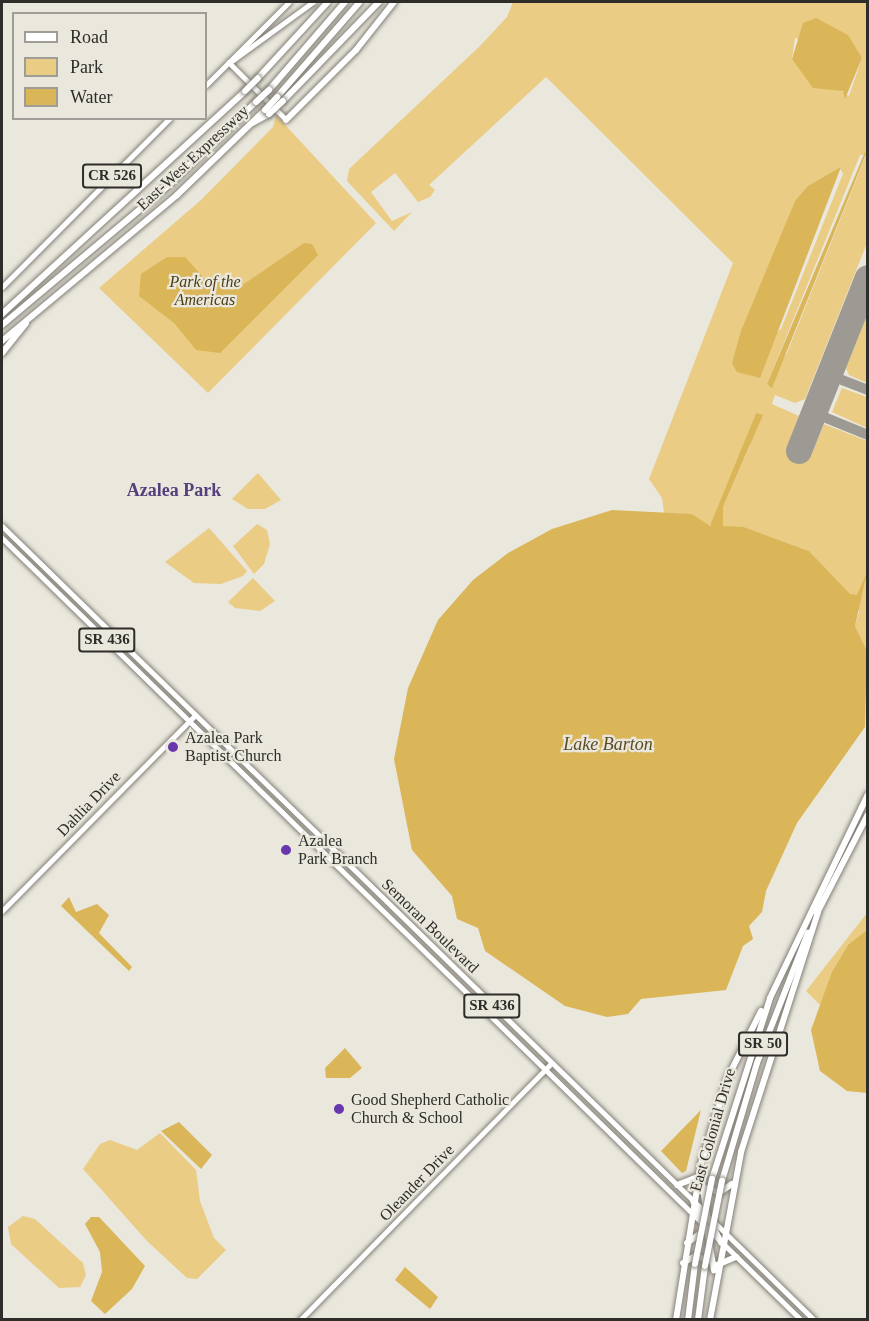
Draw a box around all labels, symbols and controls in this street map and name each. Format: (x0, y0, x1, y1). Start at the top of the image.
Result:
legend (12, 12, 207, 120)
text: Road (70, 27, 108, 47)
text: Park (70, 57, 103, 77)
text: Water (70, 87, 113, 107)
street label: East-West Expressway (133, 101, 253, 215)
road number: CR 526 (82, 164, 142, 188)
park label: Park of the Americas (169, 272, 241, 310)
district label: Azalea Park (127, 479, 221, 501)
road number: SR 436 (77, 628, 137, 652)
place label: Azalea Park Baptist Church (185, 728, 281, 766)
water label: Lake Barton (563, 733, 653, 755)
marker: Azalea Park Baptist Church (166, 740, 180, 754)
street label: Dahlia Drive (53, 767, 125, 841)
place label: Azalea Park Branch (298, 831, 378, 869)
marker: Azalea Park Branch (279, 843, 293, 857)
street label: Semoran Boulevard (377, 875, 483, 977)
road number: SR 436 (462, 994, 522, 1018)
road number: SR 50 (738, 1032, 789, 1056)
street label: East Colonial Drive (686, 1066, 740, 1194)
place label: Good Shepherd Catholic Church & School (351, 1090, 509, 1128)
marker: Good Shepherd Catholic Church & School (332, 1102, 346, 1116)
street label: Oleander Drive (376, 1141, 458, 1225)

